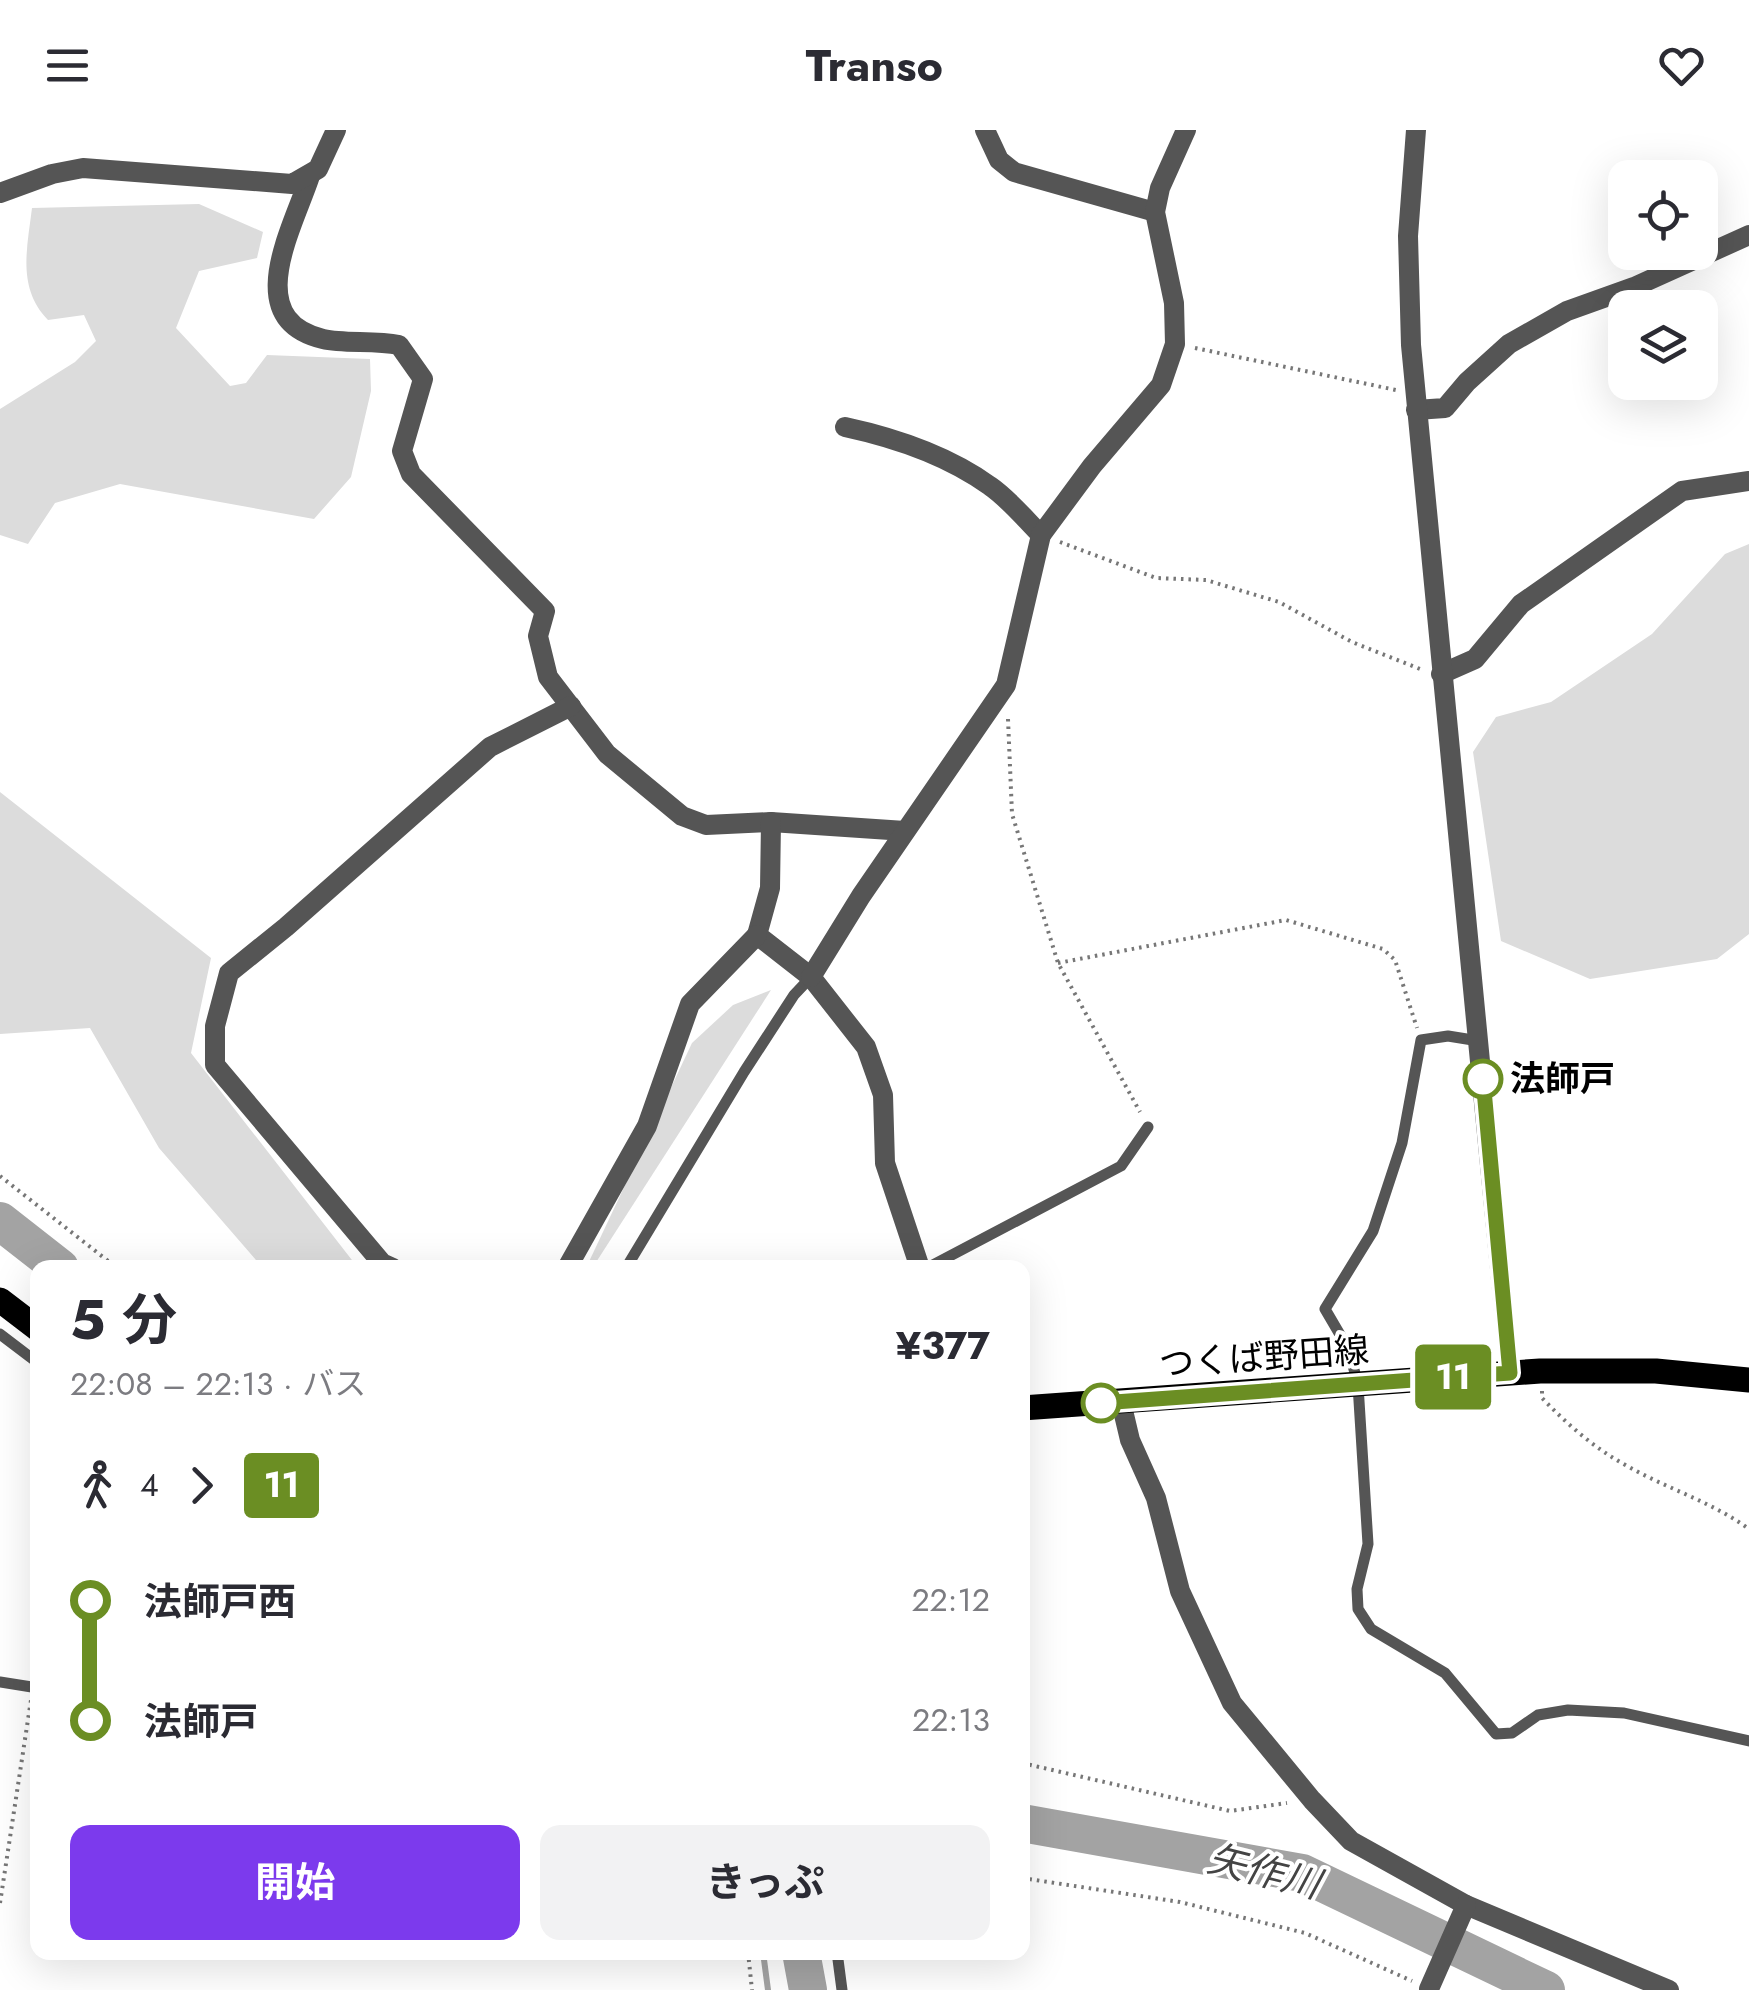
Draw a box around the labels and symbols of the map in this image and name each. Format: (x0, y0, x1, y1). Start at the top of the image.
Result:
place label: 法師戸 (1510, 1054, 1615, 1104)
marker: 法師戸 (1464, 1060, 1502, 1098)
street label: つくば野田線 (1158, 1325, 1370, 1389)
line badge: 11 (1408, 1344, 1498, 1410)
unlabelled marker (1082, 1384, 1120, 1422)
water label: 矢作川 (1202, 1831, 1330, 1912)

